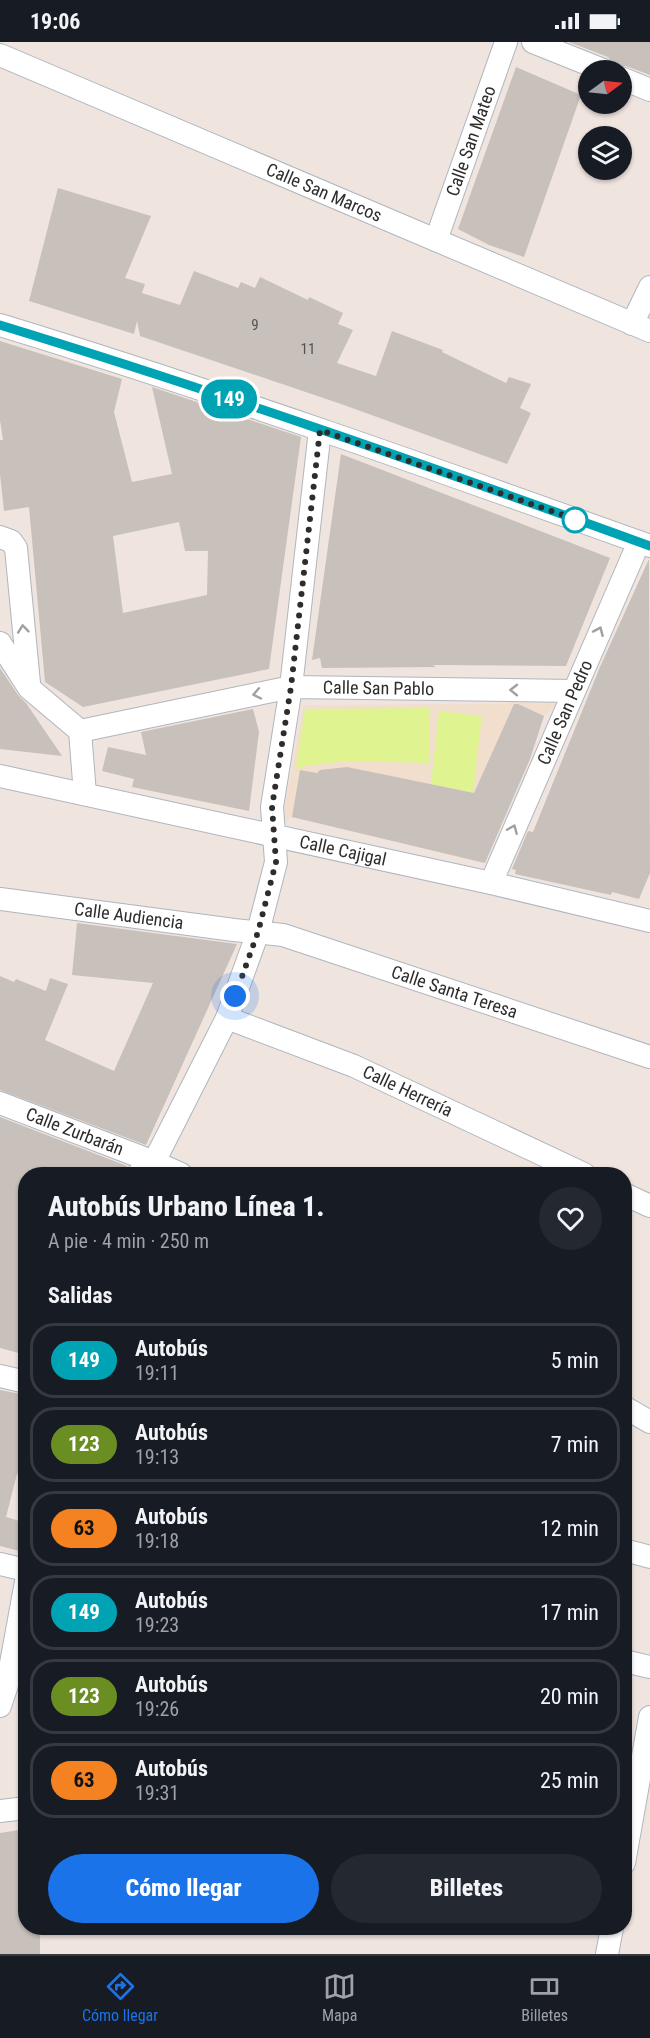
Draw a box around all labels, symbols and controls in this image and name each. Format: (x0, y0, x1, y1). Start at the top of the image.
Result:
text: 19:06 (30, 9, 81, 34)
north arrow (578, 60, 632, 114)
map controls (578, 60, 632, 180)
street label: Calle San Mateo (441, 83, 500, 199)
button: layers (578, 126, 632, 180)
street label: Calle San Marcos (263, 158, 385, 226)
house number: 9 (251, 316, 259, 334)
house number: 11 (301, 340, 315, 358)
line badge: 149 (194, 380, 264, 418)
text: 149 (213, 387, 245, 411)
unlabelled marker (562, 507, 588, 533)
one-way arrow (17, 625, 30, 634)
one-way arrow (592, 627, 604, 638)
street label: Calle San Pedro (533, 657, 597, 768)
street label: Calle San Pablo (323, 676, 434, 699)
one-way arrow (510, 684, 519, 696)
one-way arrow (252, 687, 262, 700)
one-way arrow (506, 825, 518, 836)
street label: Calle Cajigal (298, 831, 388, 870)
street label: Calle Audiencia (73, 898, 185, 933)
street label: Calle Santa Teresa (389, 961, 520, 1022)
your location (220, 981, 250, 1011)
street label: Calle Herrería (359, 1061, 456, 1121)
street label: Calle Zurbarán (23, 1103, 127, 1159)
button: heart (539, 1187, 602, 1250)
text: Autobús Urbano Línea 1. (48, 1190, 325, 1223)
text: A pie · 4 min · 250 m (48, 1229, 209, 1253)
text: Salidas (48, 1283, 113, 1308)
text: Autobús (135, 1336, 208, 1361)
text: 149 (68, 1348, 100, 1372)
text: 5 min (551, 1348, 599, 1373)
text: 19:11 (135, 1361, 179, 1385)
text: Autobús (135, 1420, 208, 1445)
text: 123 (68, 1432, 100, 1456)
text: 7 min (551, 1432, 599, 1457)
text: 19:13 (135, 1445, 179, 1469)
text: Autobús (135, 1504, 208, 1529)
text: 63 (73, 1516, 95, 1540)
text: 12 min (540, 1516, 599, 1541)
text: 19:18 (135, 1529, 179, 1553)
text: Autobús (135, 1588, 208, 1613)
text: 149 (68, 1600, 100, 1624)
text: 17 min (540, 1600, 599, 1625)
text: 19:23 (135, 1613, 179, 1637)
text: Autobús (135, 1672, 208, 1697)
text: 123 (68, 1684, 100, 1708)
text: 20 min (540, 1684, 599, 1709)
text: 19:26 (135, 1697, 179, 1721)
text: Autobús (135, 1756, 208, 1781)
text: 63 (73, 1768, 95, 1792)
text: 25 min (540, 1768, 599, 1793)
text: 19:31 (135, 1781, 179, 1805)
button: Cómo llegar (48, 1854, 319, 1923)
button: Billetes (331, 1854, 602, 1923)
tab: Cómo llegar (82, 1970, 158, 2025)
tab: Mapa (322, 1970, 357, 2025)
tab: Billetes (521, 1970, 568, 2025)

